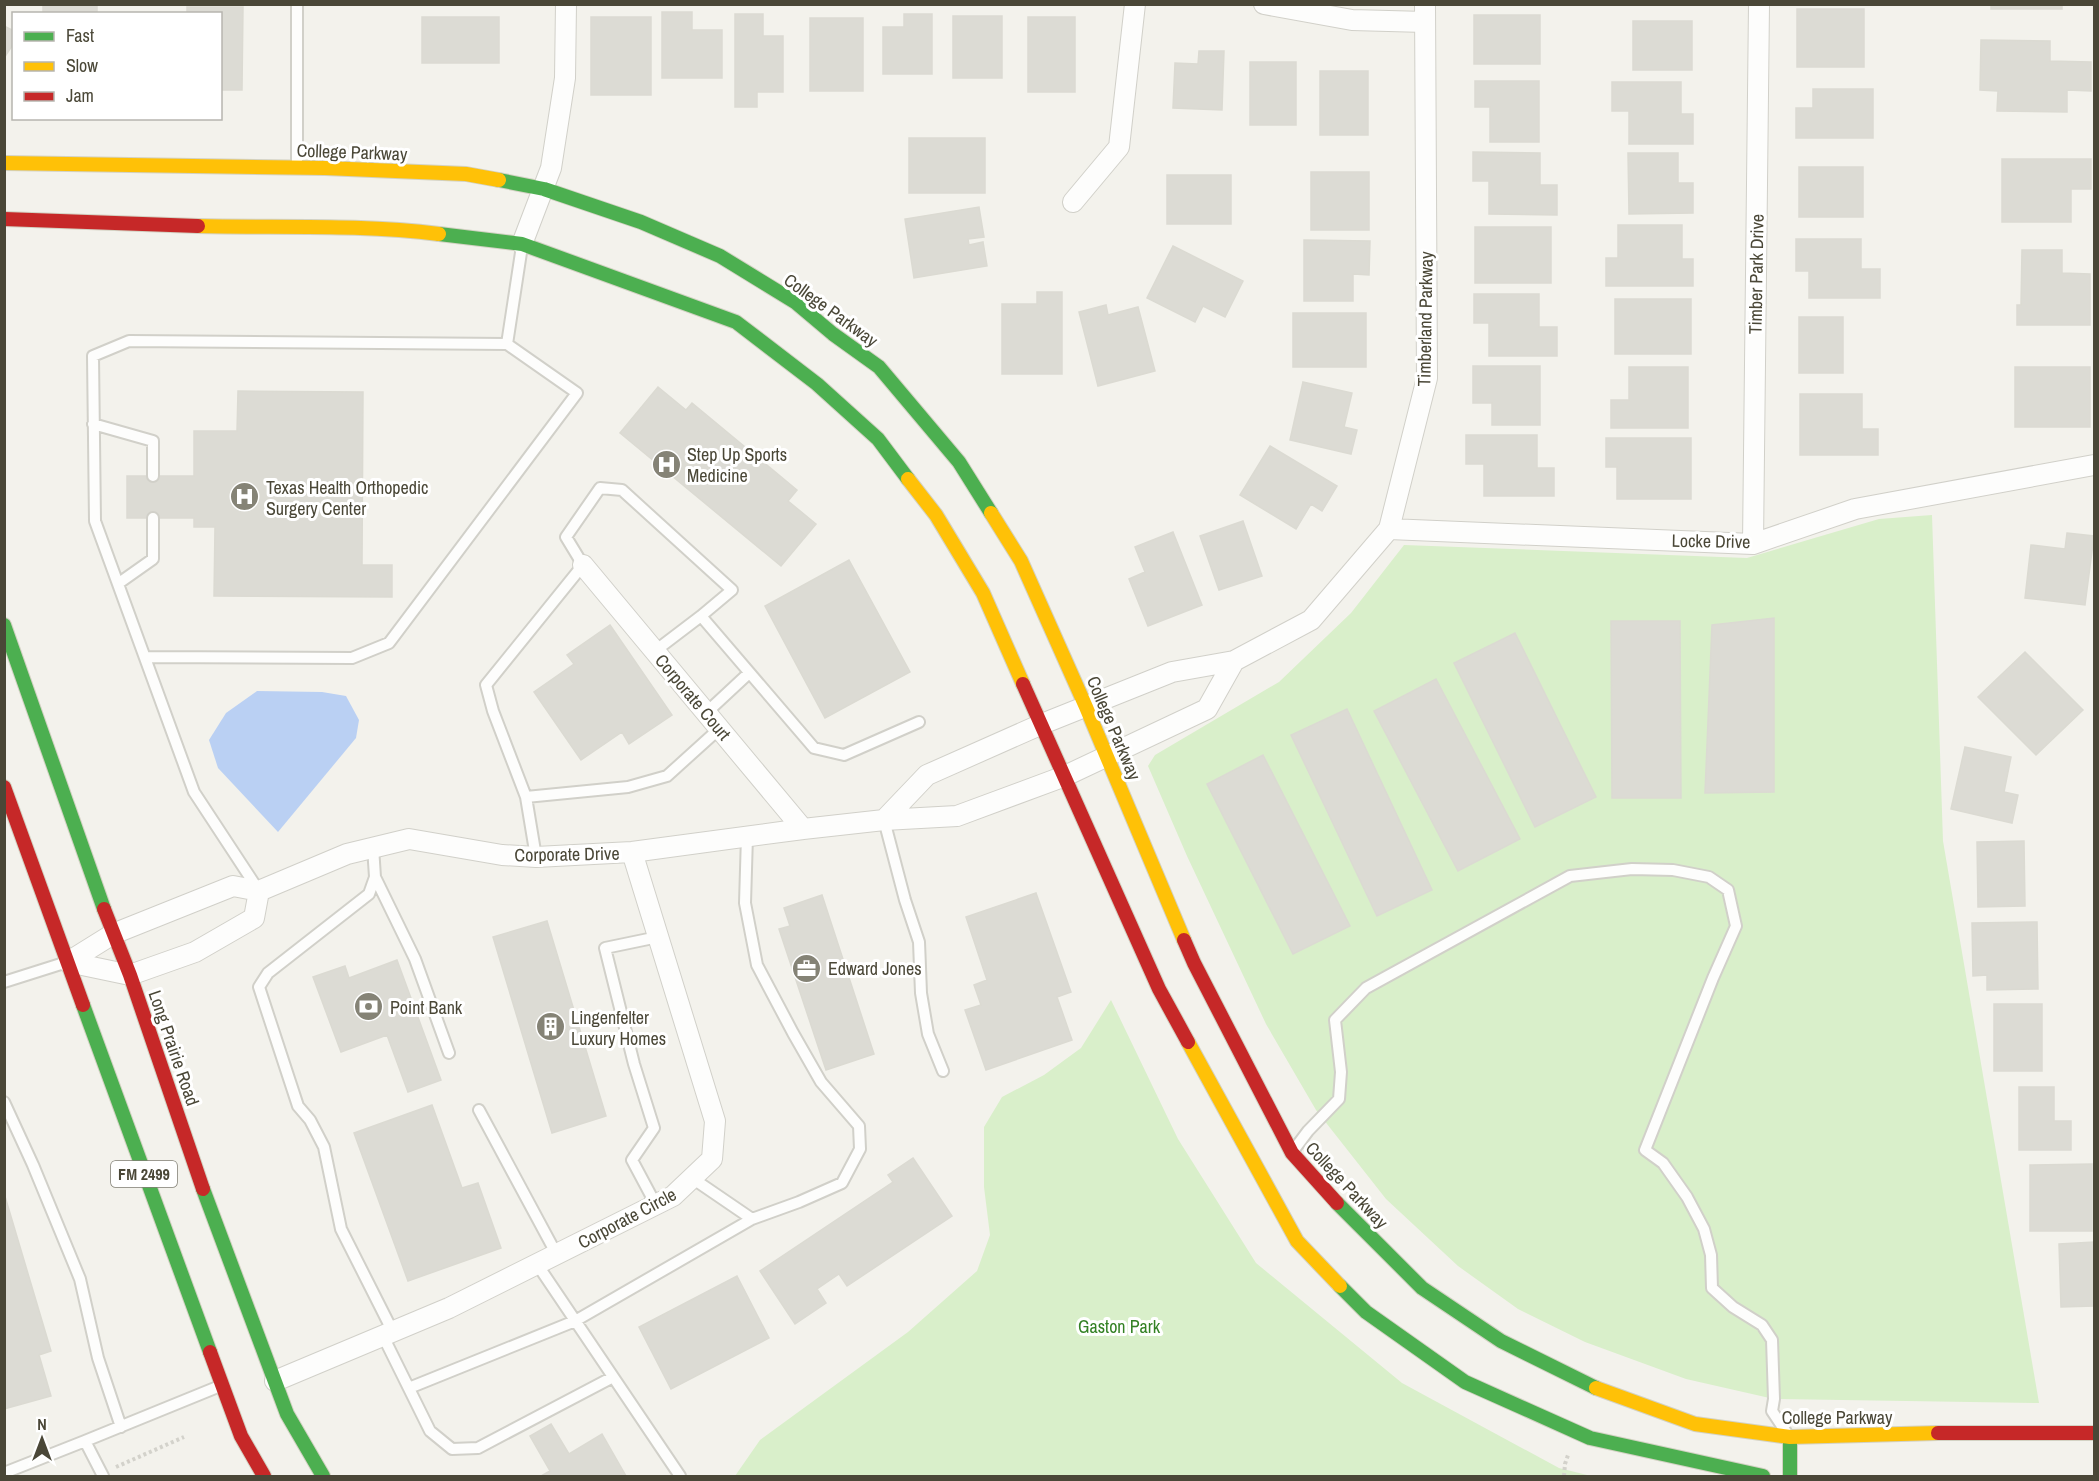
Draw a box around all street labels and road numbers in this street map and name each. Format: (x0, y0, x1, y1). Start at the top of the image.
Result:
street label: College Parkway (296, 138, 408, 166)
street label: Timber Park Drive (1742, 214, 1770, 334)
street label: Timberland Parkway (1411, 251, 1439, 387)
street label: College Parkway (779, 267, 884, 353)
street label: Locke Drive (1671, 528, 1751, 554)
street label: Corporate Court (649, 648, 737, 746)
street label: College Parkway (1081, 672, 1147, 784)
street label: Corporate Drive (514, 841, 620, 867)
street label: Long Prairie Road (143, 987, 205, 1109)
street label: College Parkway (1300, 1136, 1394, 1234)
road number: FM 2499 (111, 1161, 177, 1187)
street label: Corporate Circle (573, 1182, 681, 1254)
street label: College Parkway (1782, 1405, 1893, 1430)

